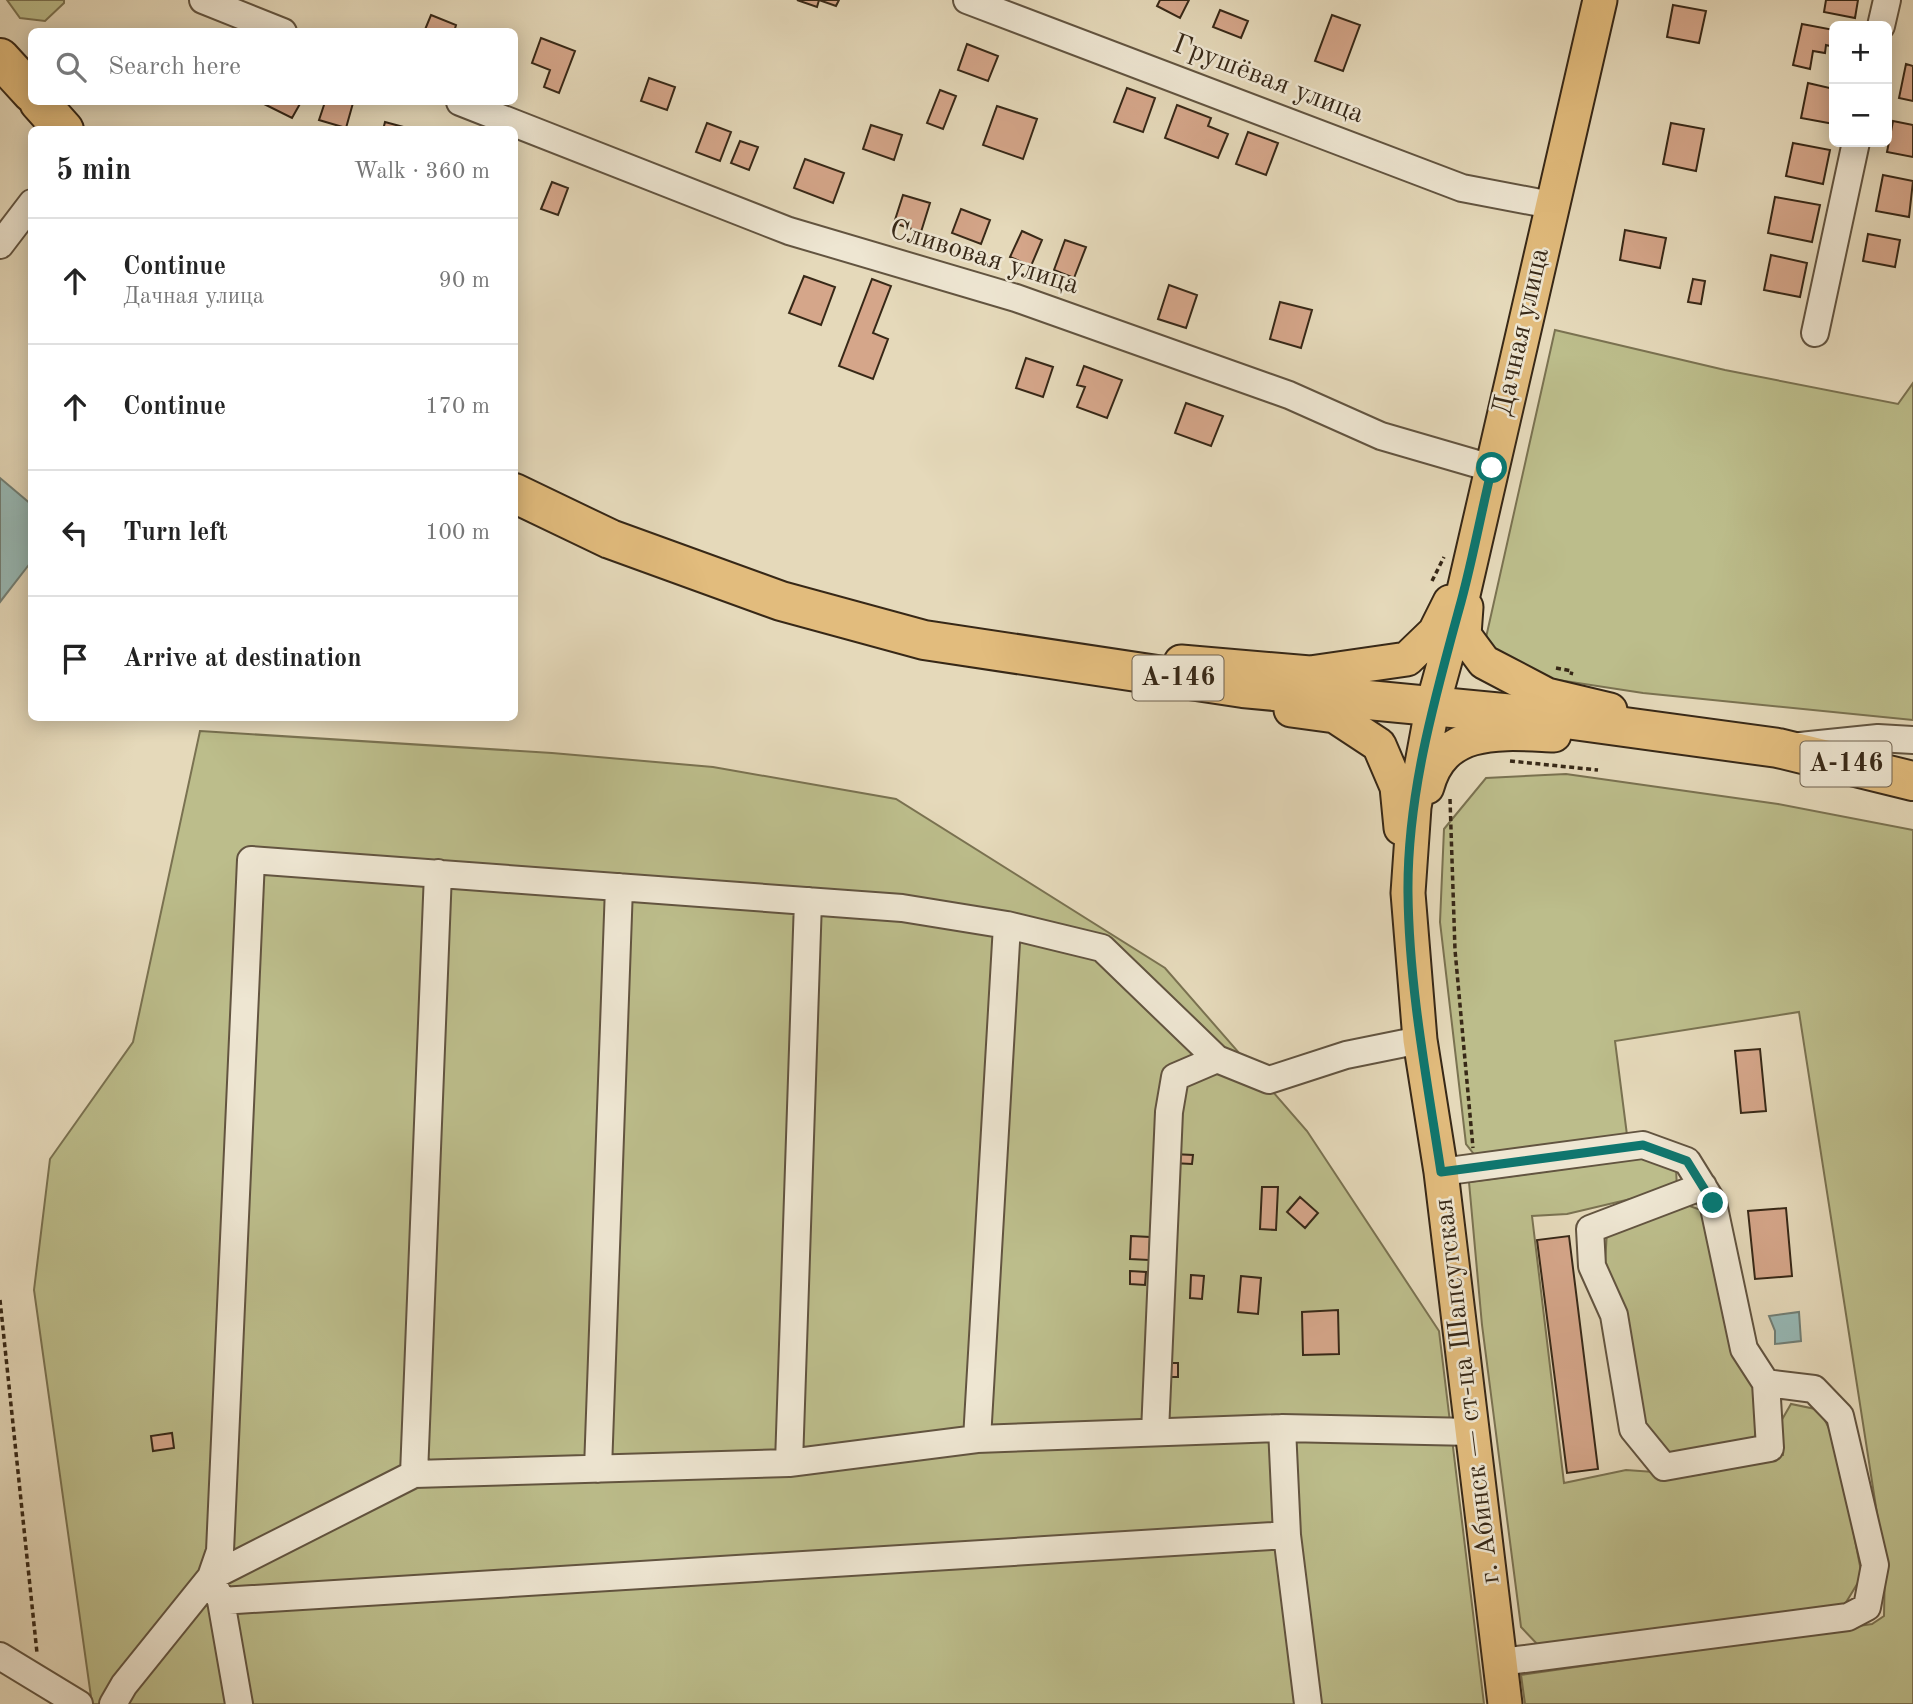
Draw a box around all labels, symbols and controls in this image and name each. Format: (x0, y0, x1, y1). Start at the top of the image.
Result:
map controls (1829, 21, 1892, 147)
button: + (1829, 21, 1892, 84)
search box (28, 28, 518, 105)
street label: Грушёвая улица (1169, 31, 1368, 129)
icon: search (52, 48, 90, 86)
text: Search here (108, 54, 241, 80)
button: − (1829, 84, 1892, 147)
text: 5 min (56, 156, 131, 186)
text: Walk · 360 m (354, 160, 490, 183)
street label: Сливовая улица (886, 216, 1082, 300)
street label: Дачная улица (1489, 245, 1555, 419)
text: Continue (123, 254, 226, 280)
icon: ahead (56, 262, 94, 300)
text: 90 m (439, 269, 490, 292)
text: Дачная улица (123, 285, 264, 308)
icon: ahead (56, 388, 94, 426)
text: Continue (123, 394, 226, 420)
text: 170 m (425, 395, 490, 418)
route start (1476, 452, 1507, 483)
icon: left (56, 514, 94, 552)
text: Turn left (123, 520, 228, 546)
text: 100 m (425, 521, 490, 544)
icon: arrive (56, 640, 94, 678)
text: Arrive at destination (123, 646, 362, 672)
road number: А-146 (1132, 656, 1224, 700)
road number: А-146 (1800, 742, 1892, 786)
route end (1697, 1187, 1728, 1218)
street label: г. Абинск — ст-ца Шапсугская (1430, 1196, 1506, 1586)

